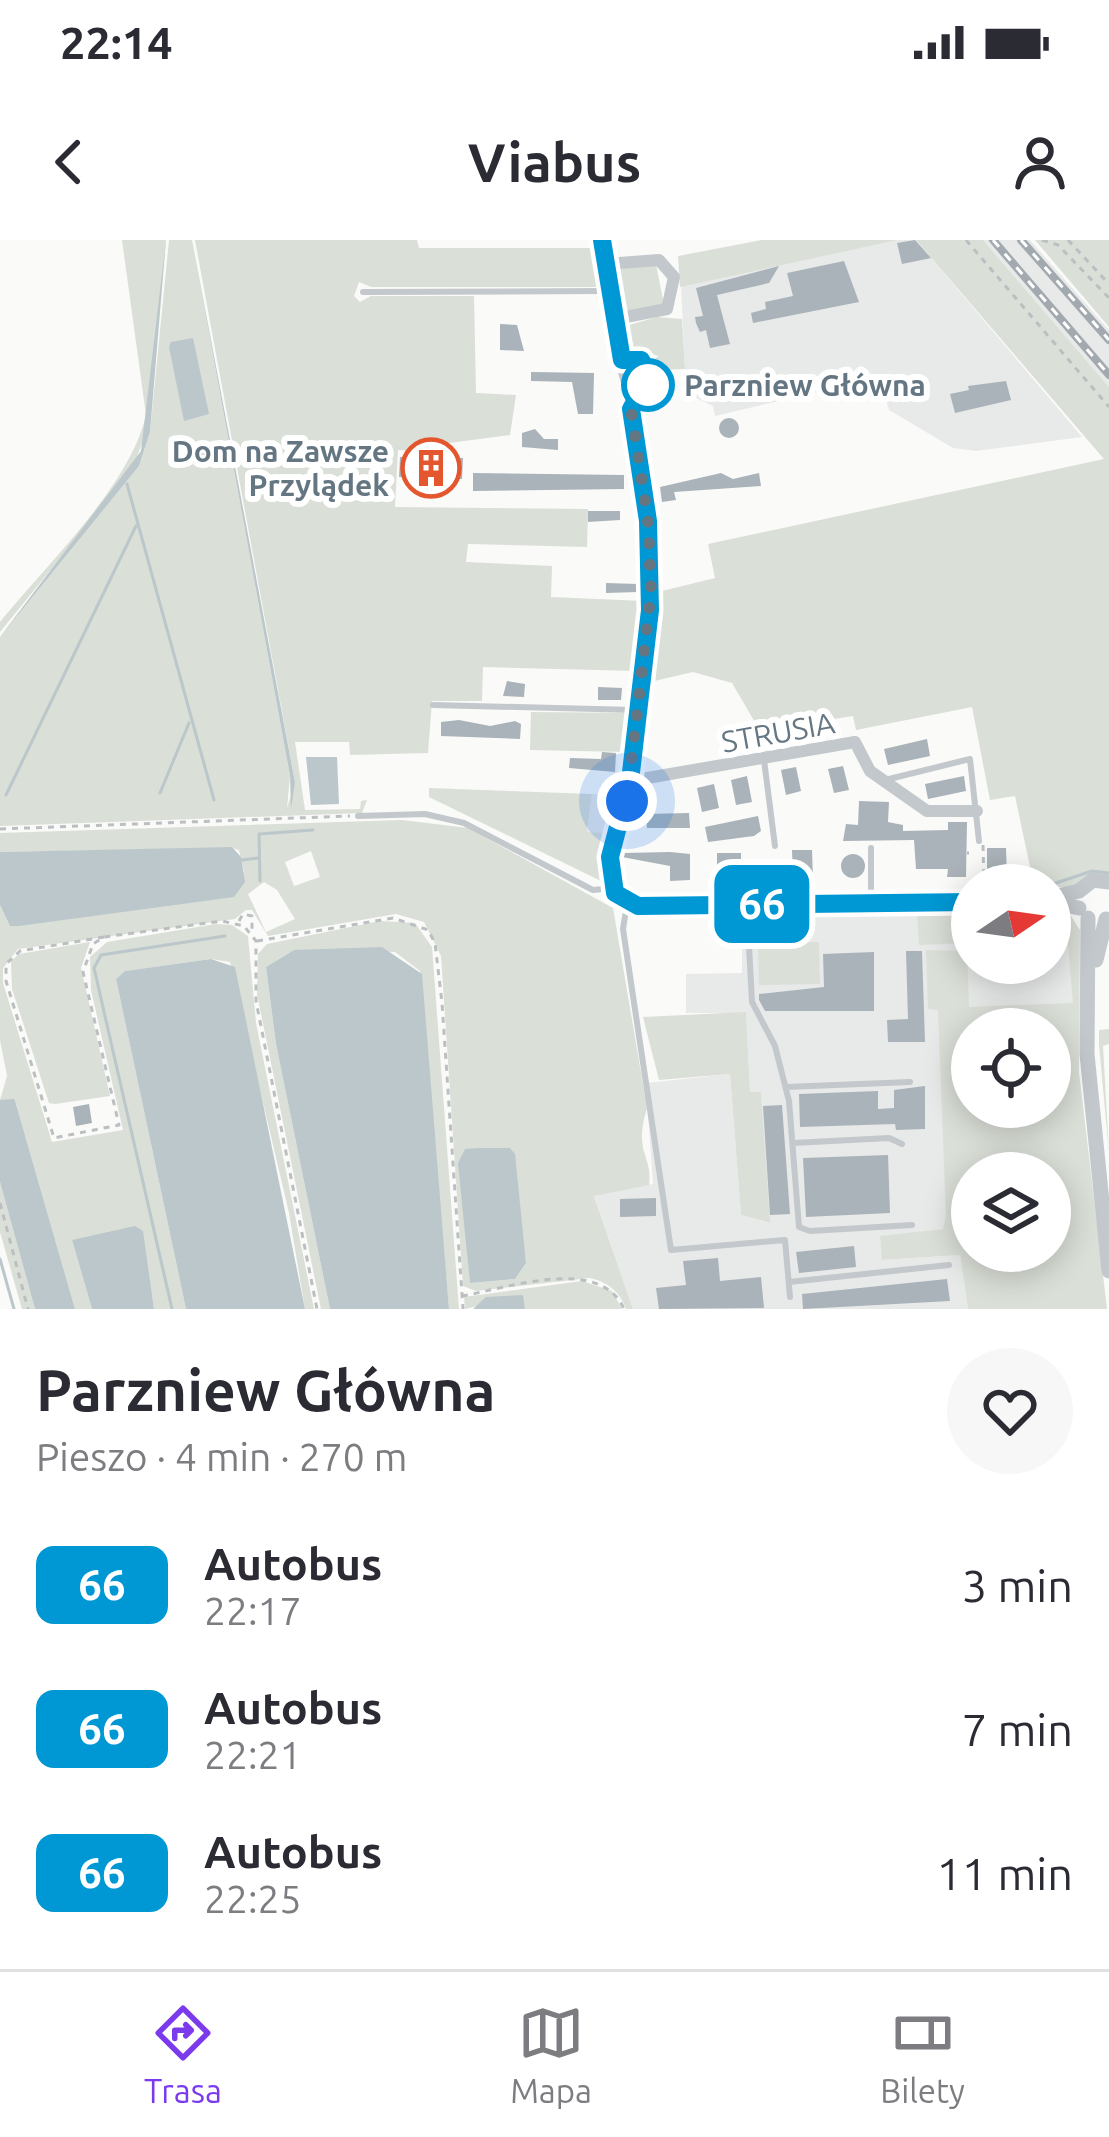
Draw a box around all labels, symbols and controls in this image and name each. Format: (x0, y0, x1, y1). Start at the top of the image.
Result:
text: 22:14 (60, 17, 173, 68)
icon: back (36, 129, 102, 195)
icon: person (1007, 129, 1073, 195)
text: Viabus (468, 132, 641, 192)
marker: Parzniew Główna (623, 360, 673, 410)
place label: Parzniew Główna (684, 368, 926, 402)
place label: Dom na Zawsze Przylądek (172, 434, 389, 502)
building icon: Dom na Zawsze Przylądek (400, 437, 462, 499)
street label: STRUSIA (719, 705, 838, 759)
your location (597, 771, 657, 831)
north arrow (951, 864, 1071, 984)
map controls (951, 864, 1071, 1272)
line badge: 66 (708, 865, 816, 943)
text: 66 (738, 880, 786, 927)
button: locate (951, 1008, 1071, 1128)
button: layers (951, 1152, 1071, 1272)
button: heart (947, 1348, 1073, 1474)
text: Parzniew Główna (36, 1358, 495, 1422)
text: Pieszo · 4 min · 270 m (36, 1435, 407, 1478)
text: Autobus (204, 1538, 382, 1589)
text: 3 min (962, 1560, 1073, 1611)
text: 66 (78, 1561, 126, 1608)
text: 22:17 (204, 1589, 302, 1632)
text: Autobus (204, 1682, 382, 1733)
text: 7 min (962, 1704, 1073, 1755)
text: 66 (78, 1705, 126, 1752)
text: 22:21 (204, 1733, 302, 1776)
text: Autobus (204, 1826, 382, 1877)
text: 11 min (936, 1848, 1073, 1899)
text: 66 (78, 1849, 126, 1896)
text: 22:25 (204, 1877, 302, 1920)
tab: Trasa (144, 2000, 222, 2109)
tab: Mapa (510, 2000, 592, 2109)
tab: Bilety (880, 2000, 965, 2109)

